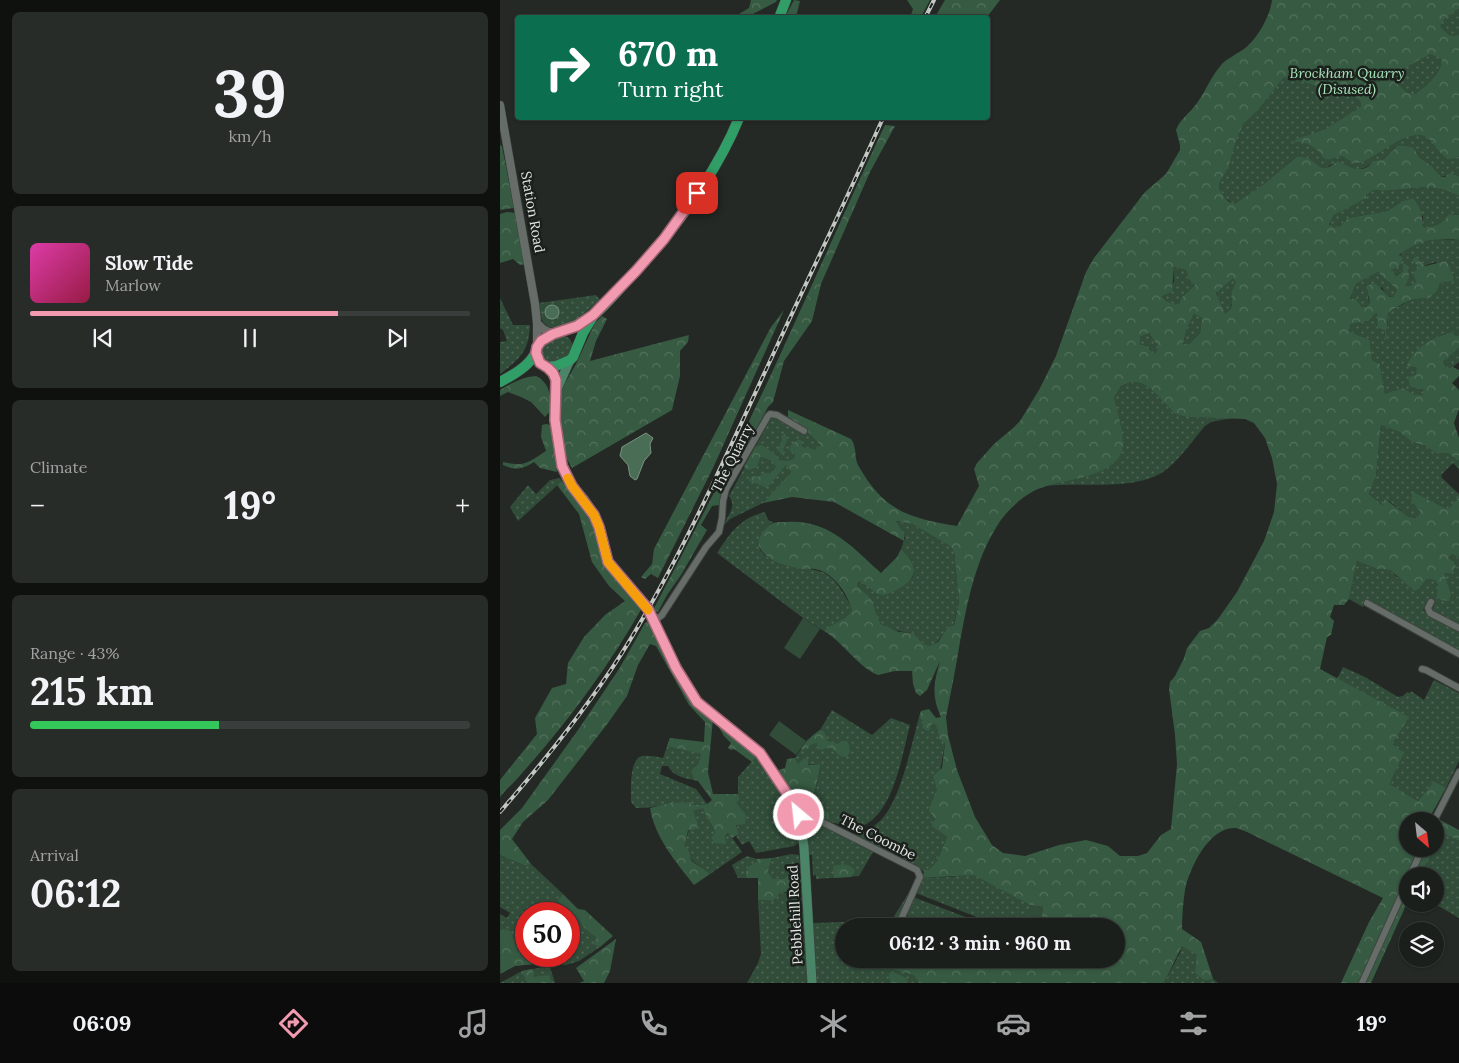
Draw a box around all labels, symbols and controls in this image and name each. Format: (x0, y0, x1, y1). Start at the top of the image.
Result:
text: 670 m (618, 31, 718, 76)
icon: right (535, 35, 600, 100)
text: 39 (213, 52, 287, 135)
park label: Brockham Quarry (Disused) (1290, 64, 1404, 98)
text: Turn right (618, 75, 723, 103)
text: km/h (228, 126, 272, 146)
street label: Station Road (517, 170, 549, 254)
pin (676, 172, 718, 214)
icon: arrive (683, 179, 711, 207)
text: Slow Tide (105, 251, 193, 275)
text: Marlow (105, 275, 161, 295)
icon: previous (89, 324, 117, 352)
icon: pause (236, 324, 264, 352)
icon: next (383, 324, 411, 352)
street label: The Quarry (707, 420, 757, 496)
text: Climate (30, 457, 87, 477)
text: 19° (224, 481, 276, 529)
text: − (30, 488, 45, 524)
text: + (455, 488, 470, 524)
text: Range · 43% (30, 643, 119, 663)
text: 215 km (30, 667, 154, 715)
position arrow (772, 788, 824, 840)
street label: The Coombe (837, 810, 919, 864)
north arrow (1399, 812, 1444, 858)
map controls (1399, 812, 1444, 967)
text: Arrival (30, 845, 79, 865)
street label: Pebblehill Road (783, 865, 807, 965)
button: sound (1399, 867, 1444, 912)
text: 06:12 (30, 869, 121, 917)
speed limit sign: 50 (515, 902, 580, 967)
button: layers (1399, 922, 1444, 967)
text: 06:12 · 3 min · 960 m (889, 931, 1071, 955)
icon: directions (276, 1006, 311, 1041)
icon: music (456, 1006, 491, 1041)
icon: phone (636, 1006, 671, 1041)
icon: climate (816, 1006, 851, 1041)
icon: car (996, 1006, 1031, 1041)
icon: filters (1176, 1006, 1211, 1041)
text: 06:09 (73, 1009, 131, 1037)
text: 19° (1356, 1009, 1386, 1037)

